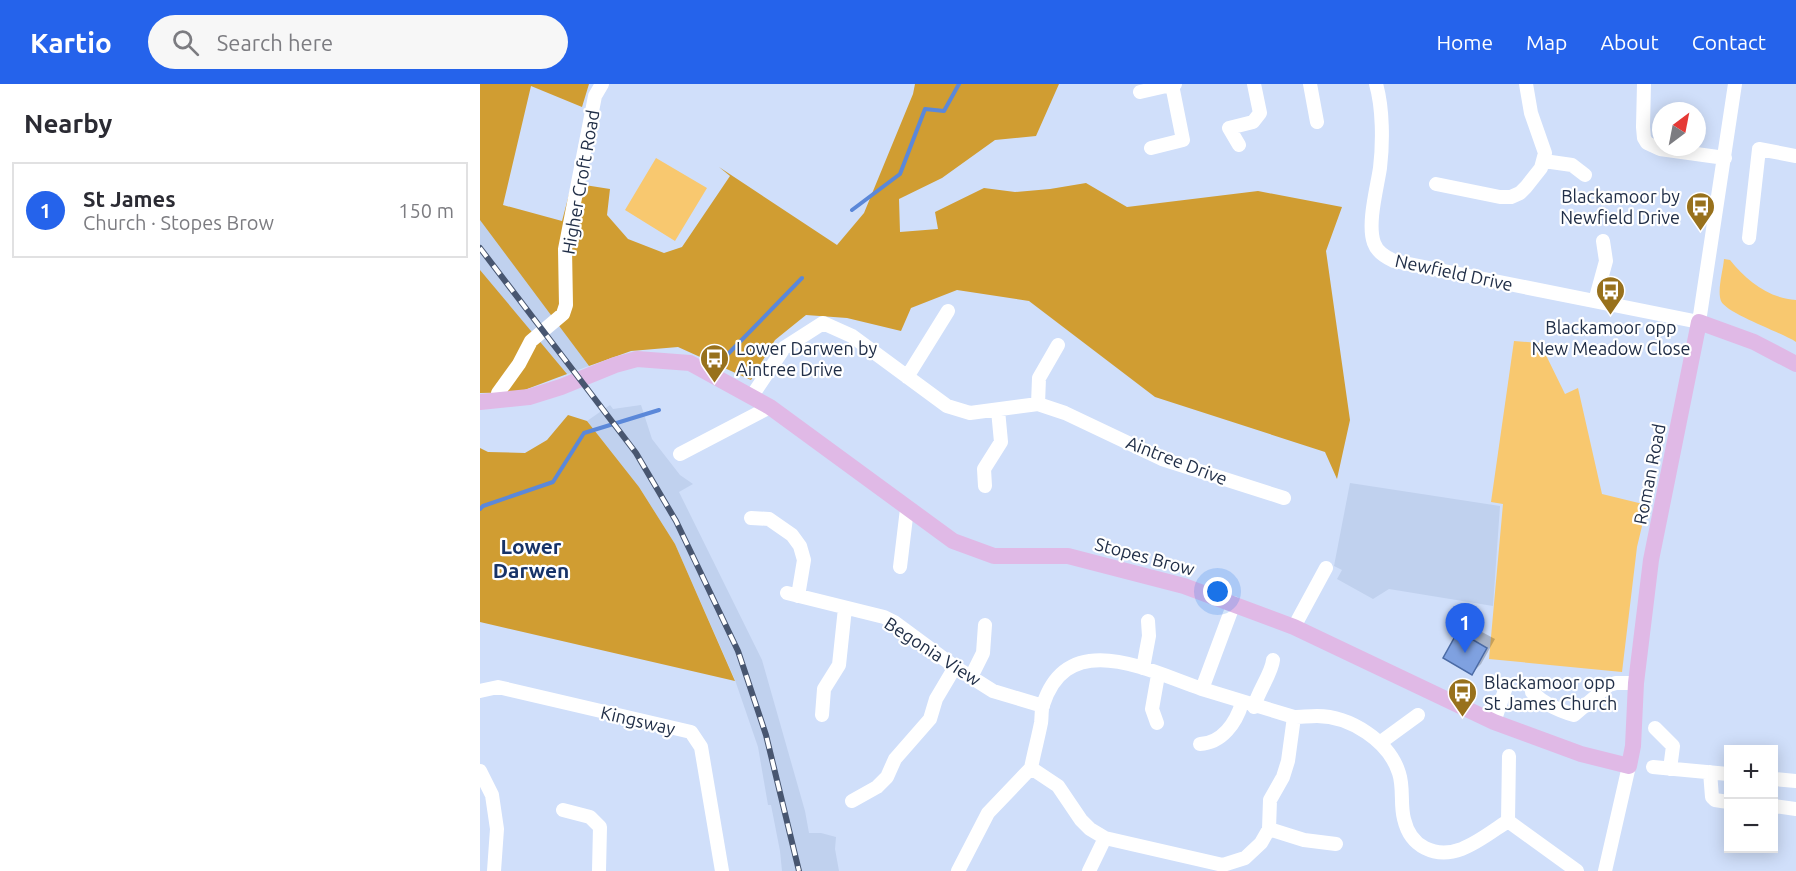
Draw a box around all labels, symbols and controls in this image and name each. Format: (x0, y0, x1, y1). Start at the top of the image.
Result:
search box (148, 15, 568, 69)
icon: search (169, 26, 202, 59)
text: Kartio (30, 27, 112, 58)
text: Search here (217, 30, 333, 55)
text: Home (1436, 30, 1493, 54)
text: Map (1526, 30, 1567, 54)
text: About (1600, 30, 1659, 54)
text: Contact (1692, 30, 1766, 54)
north arrow (1652, 102, 1706, 156)
street label: Higher Croft Road (557, 108, 603, 256)
text: Nearby (24, 109, 112, 138)
text: St James (83, 186, 176, 211)
place label: Blackamoor by Newfield Drive (1560, 186, 1680, 227)
bus stop icon: Blackamoor by Newfield Drive (1685, 190, 1717, 232)
text: 1 (40, 199, 51, 222)
text: 150 m (398, 199, 454, 222)
text: Church · Stopes Brow (83, 211, 274, 234)
street label: Newfield Drive (1393, 250, 1515, 294)
bus stop icon: Blackamoor opp New Meadow Close (1595, 274, 1627, 316)
place label: Blackamoor opp New Meadow Close (1532, 317, 1690, 358)
place label: Lower Darwen by Aintree Drive (736, 338, 877, 379)
bus stop icon: Lower Darwen by Aintree Drive (699, 342, 731, 384)
street label: Roman Road (1629, 422, 1669, 526)
street label: Aintree Drive (1124, 432, 1230, 488)
street label: Stopes Brow (1093, 533, 1197, 579)
district label: Lower Darwen (493, 534, 569, 582)
your location (1203, 577, 1232, 606)
pin: 1 (1446, 604, 1484, 653)
street label: Begonia View (881, 613, 985, 690)
place label: Blackamoor opp St James Church (1484, 672, 1617, 713)
bus stop icon: Blackamoor opp St James Church (1447, 676, 1479, 718)
street label: Kingsway (599, 702, 678, 738)
map controls (1724, 745, 1778, 853)
button: + (1724, 745, 1778, 799)
button: − (1724, 799, 1778, 853)

